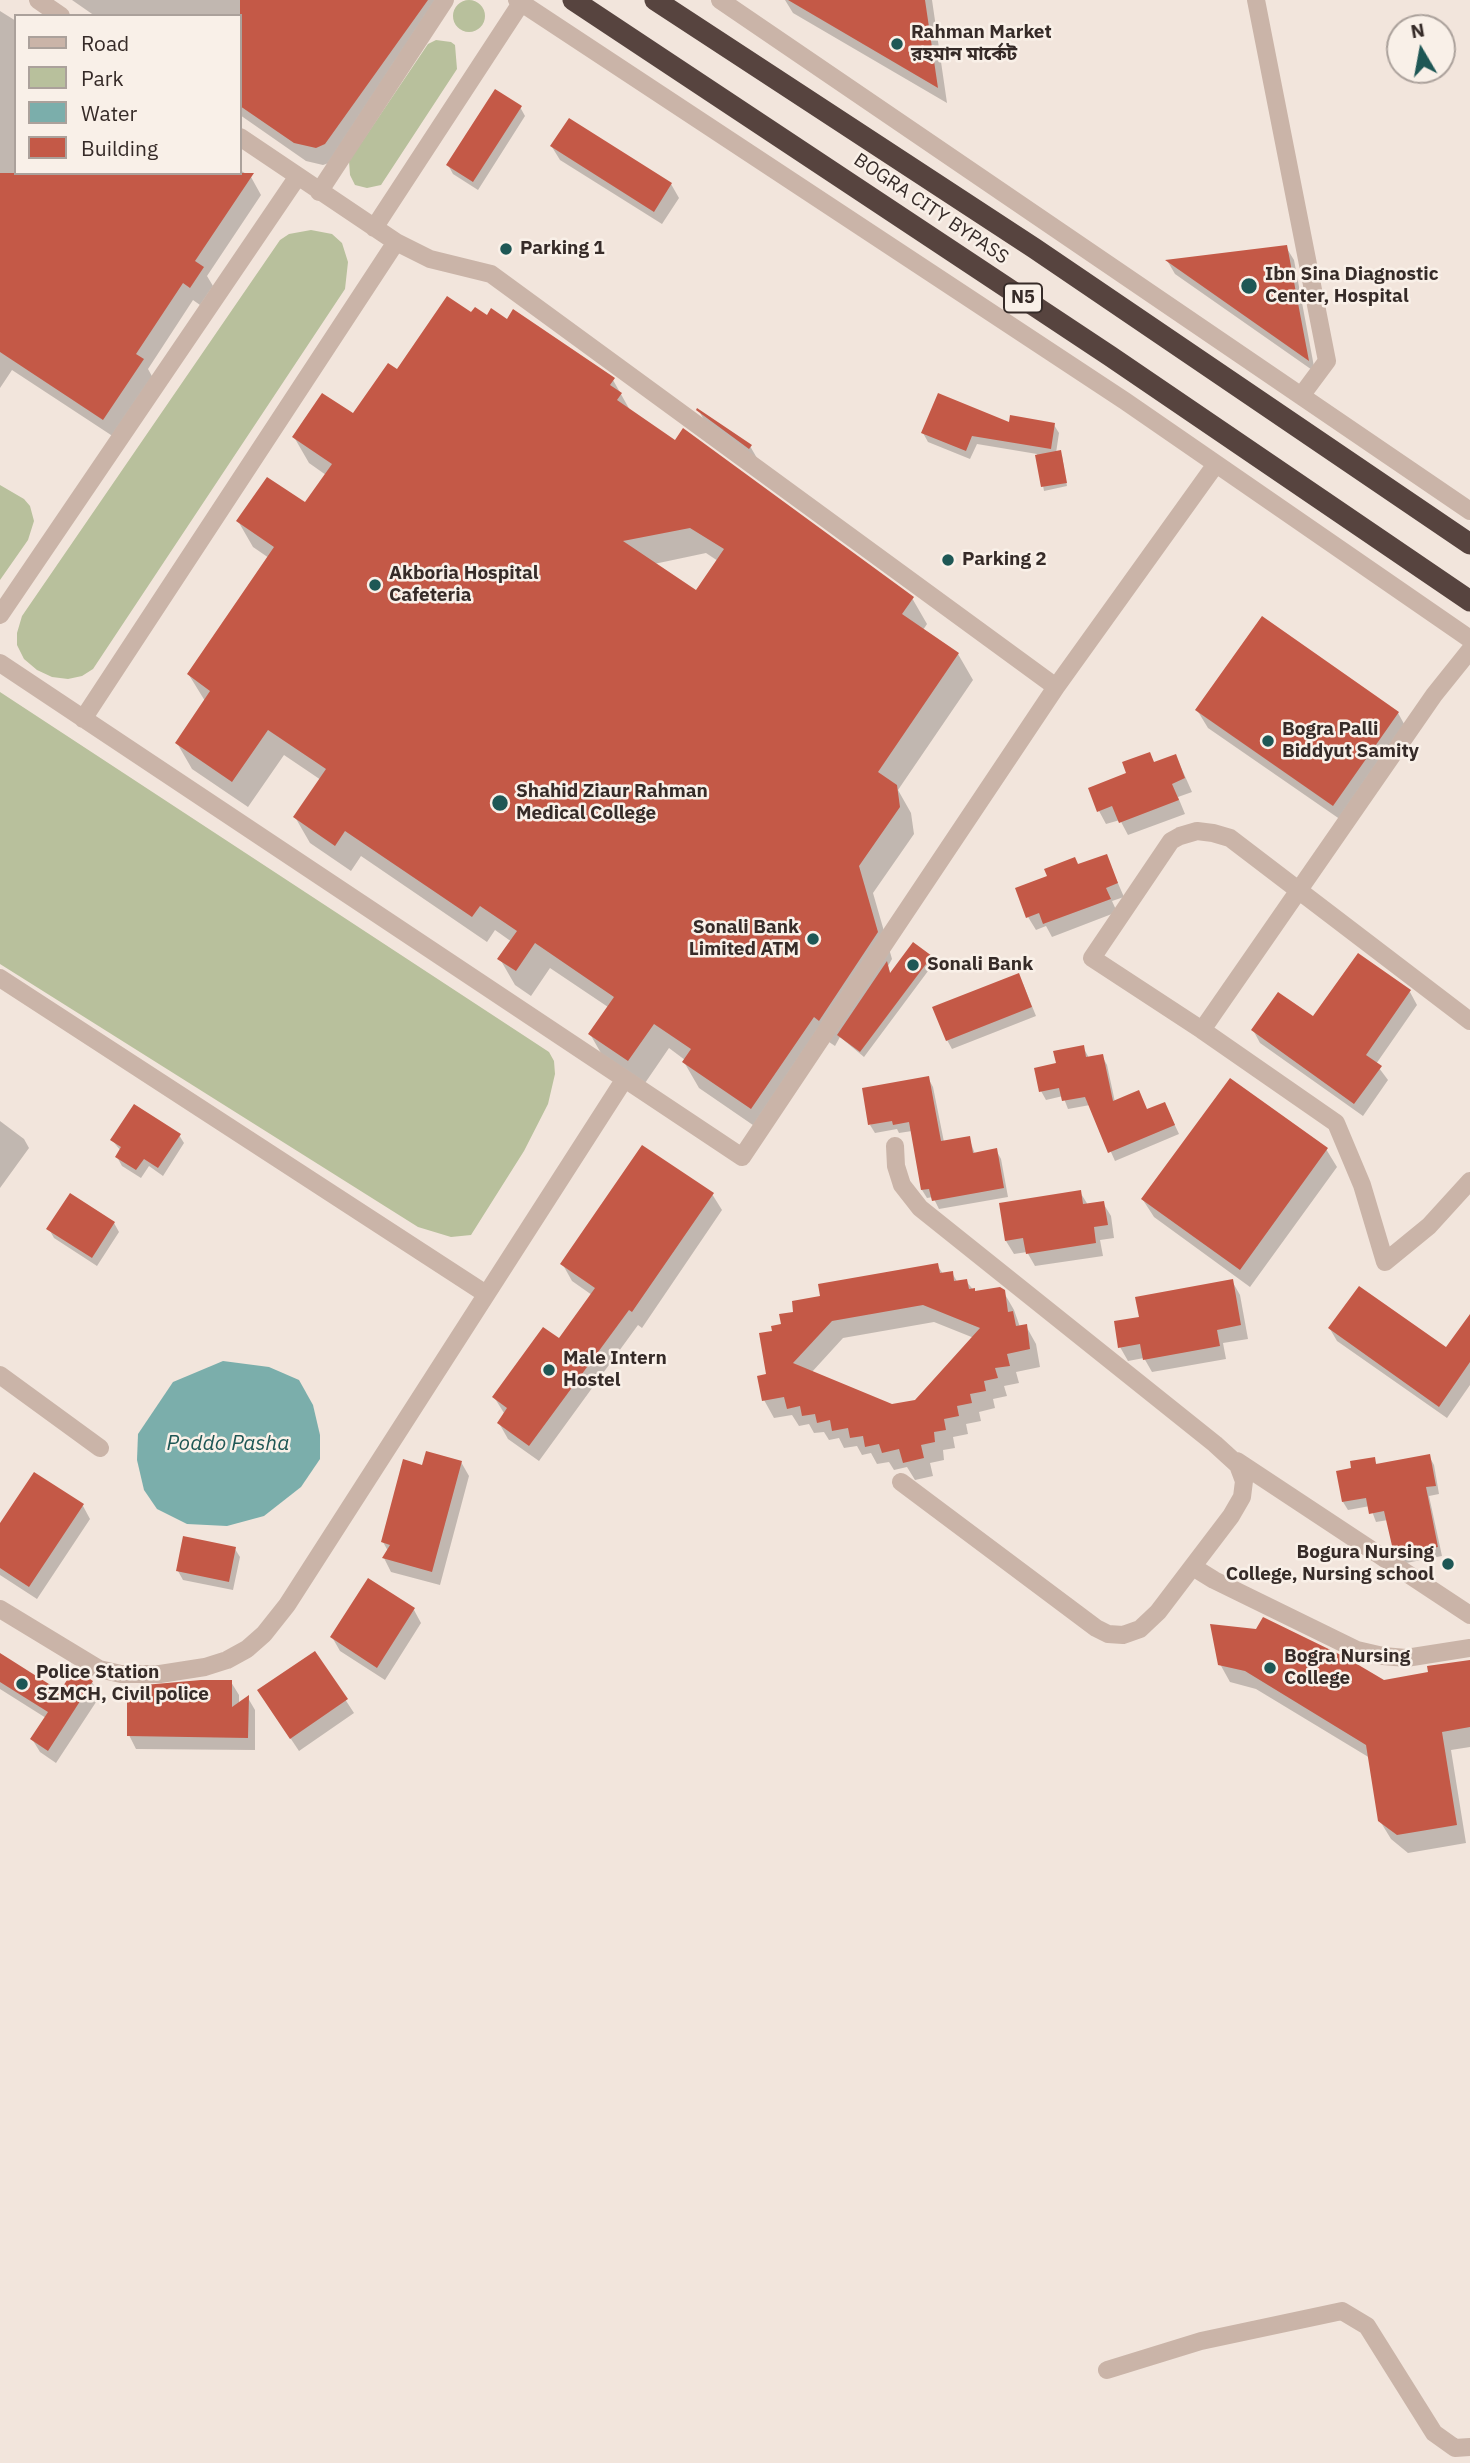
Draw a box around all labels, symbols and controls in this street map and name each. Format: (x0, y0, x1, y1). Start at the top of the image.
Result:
legend (14, 14, 242, 175)
north arrow (1386, 14, 1456, 84)
text: N (1409, 17, 1427, 43)
place label: Rahman Market রহমান মার্কেট (911, 22, 1052, 66)
text: Road (81, 29, 129, 57)
marker: Rahman Market রহমান মার্কেট (889, 36, 905, 52)
text: Park (81, 64, 124, 92)
text: Water (81, 99, 137, 127)
text: Building (81, 134, 158, 162)
street label: BOGRA CITY BYPASS (849, 149, 1013, 269)
place label: Parking 1 (520, 238, 605, 260)
marker: Parking 1 (498, 241, 514, 257)
place label: Ibn Sina Diagnostic Center, Hospital (1265, 264, 1438, 308)
marker: Ibn Sina Diagnostic Center, Hospital (1239, 276, 1259, 296)
road number: N5 (1004, 284, 1042, 312)
place label: Parking 2 (962, 549, 1047, 571)
marker: Parking 2 (940, 552, 956, 568)
place label: Akboria Hospital Cafeteria (389, 563, 539, 607)
marker: Akboria Hospital Cafeteria (367, 577, 383, 593)
place label: Bogra Palli Biddyut Samity (1282, 719, 1419, 763)
marker: Bogra Palli Biddyut Samity (1260, 733, 1276, 749)
place label: Shahid Ziaur Rahman Medical College (516, 781, 708, 825)
marker: Shahid Ziaur Rahman Medical College (490, 793, 510, 813)
place label: Sonali Bank Limited ATM (689, 917, 799, 961)
marker: Sonali Bank Limited ATM (805, 931, 821, 947)
place label: Sonali Bank (927, 954, 1033, 976)
marker: Sonali Bank (905, 957, 921, 973)
place label: Male Intern Hostel (563, 1348, 667, 1392)
marker: Male Intern Hostel (541, 1362, 557, 1378)
water label: Poddo Pasha (167, 1431, 289, 1457)
place label: Bogura Nursing College, Nursing school (1226, 1542, 1434, 1586)
marker: Bogura Nursing College, Nursing school (1440, 1556, 1456, 1572)
place label: Bogra Nursing College (1284, 1646, 1410, 1690)
marker: Bogra Nursing College (1262, 1660, 1278, 1676)
place label: Police Station SZMCH, Civil police (36, 1662, 209, 1706)
marker: Police Station SZMCH, Civil police (14, 1676, 30, 1692)

